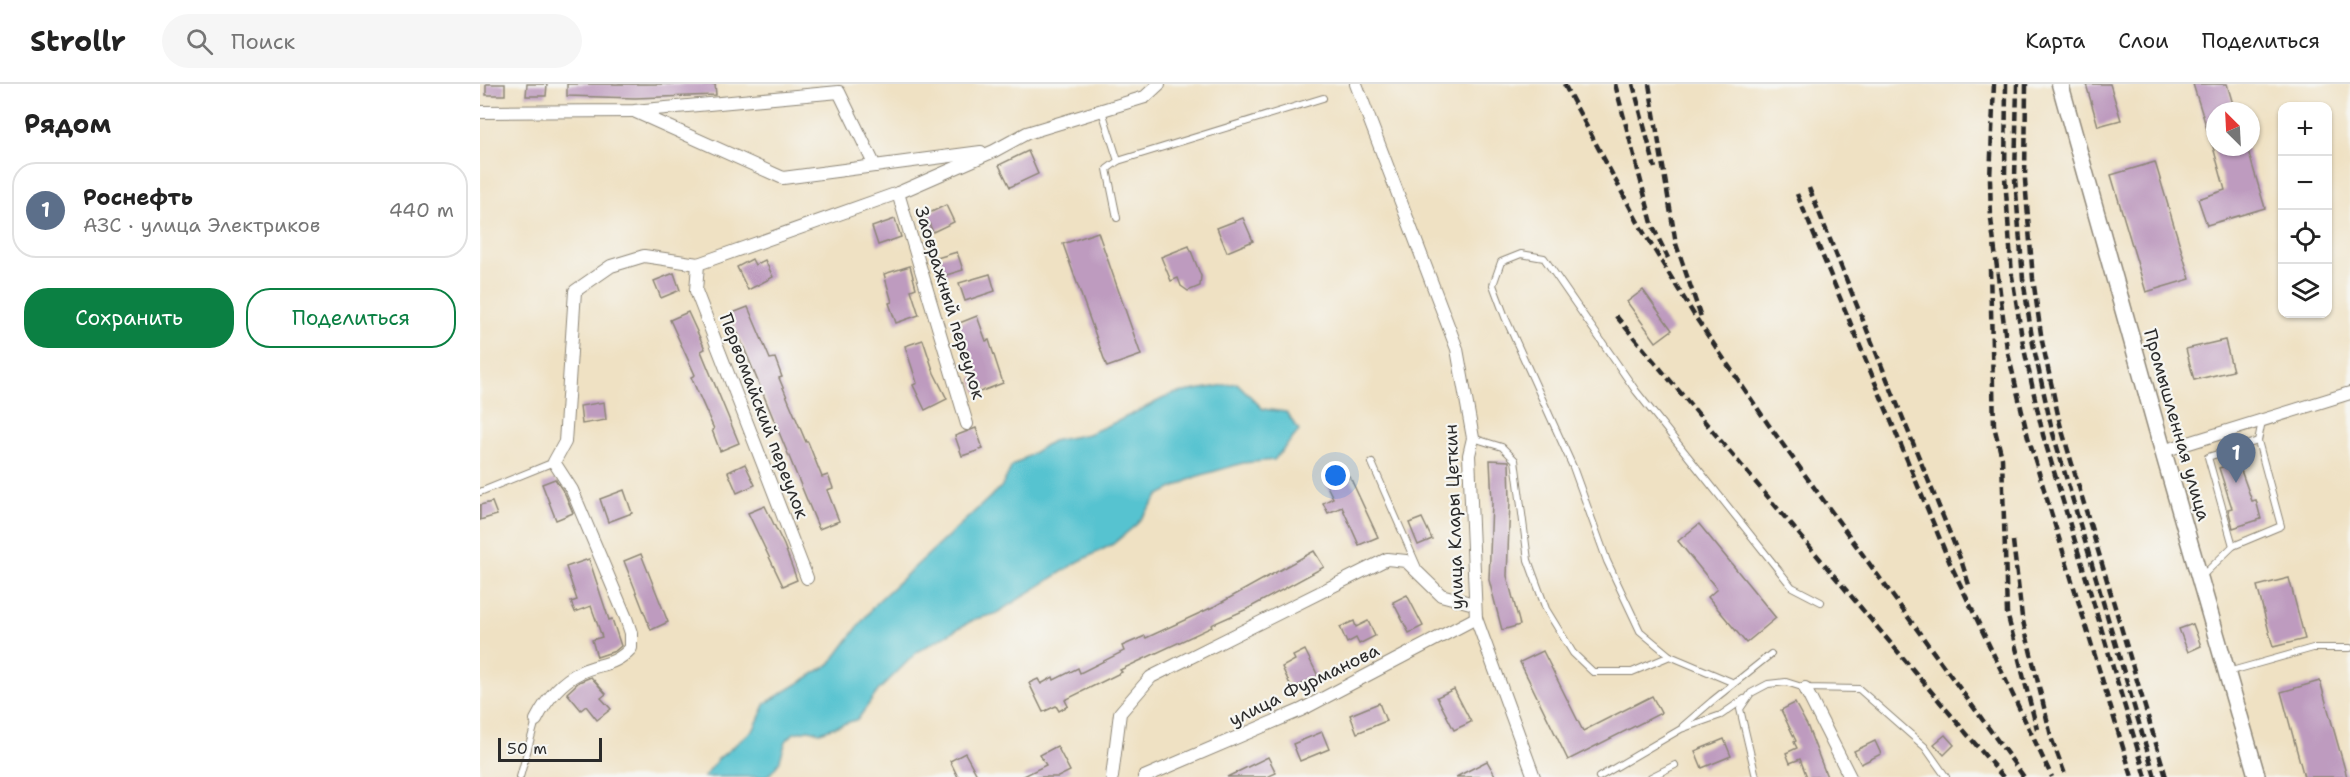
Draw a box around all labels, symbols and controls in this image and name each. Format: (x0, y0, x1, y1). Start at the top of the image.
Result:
search box (162, 14, 582, 68)
text: Strollr (30, 22, 126, 60)
icon: search (183, 25, 216, 58)
text: Поиск (231, 27, 295, 56)
text: Карта (2025, 27, 2085, 55)
text: Слои (2118, 27, 2169, 55)
text: Поделиться (2202, 27, 2320, 55)
north arrow (2206, 102, 2260, 156)
map controls (2278, 102, 2332, 318)
button: + (2278, 102, 2332, 156)
text: Рядом (24, 106, 111, 141)
button: − (2278, 156, 2332, 210)
text: Роснефть (83, 183, 193, 212)
text: 1 (41, 197, 50, 223)
text: 440 m (389, 197, 454, 223)
street label: Заовражный переулок (909, 204, 991, 403)
button: locate (2278, 210, 2332, 264)
text: АЗС · улица Электриков (83, 212, 320, 238)
button: layers (2278, 264, 2332, 318)
button: Сохранить (24, 288, 234, 348)
button: Поделиться (246, 288, 456, 348)
street label: Первомайский переулок (714, 310, 814, 523)
street label: Промышленная улица (2138, 326, 2216, 524)
street label: улица Клары Цеткин (1439, 424, 1469, 610)
pin: 1 (2216, 434, 2256, 483)
your location (1321, 461, 1350, 490)
street label: улица Фурманова (1225, 638, 1383, 732)
scale bar (498, 735, 602, 762)
text: 50 m (507, 738, 547, 759)

